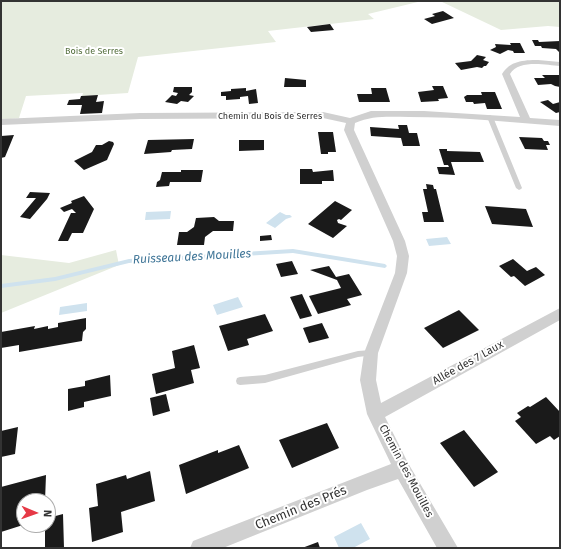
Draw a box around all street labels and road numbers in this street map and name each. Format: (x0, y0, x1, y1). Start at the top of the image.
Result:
street label: Chemin du Bois de Serres (218, 111, 322, 121)
street label: Allée des 7 Laux (430, 338, 506, 388)
street label: Chemin des Mouilles (376, 422, 436, 520)
street label: Chemin des Prés (253, 483, 349, 533)

